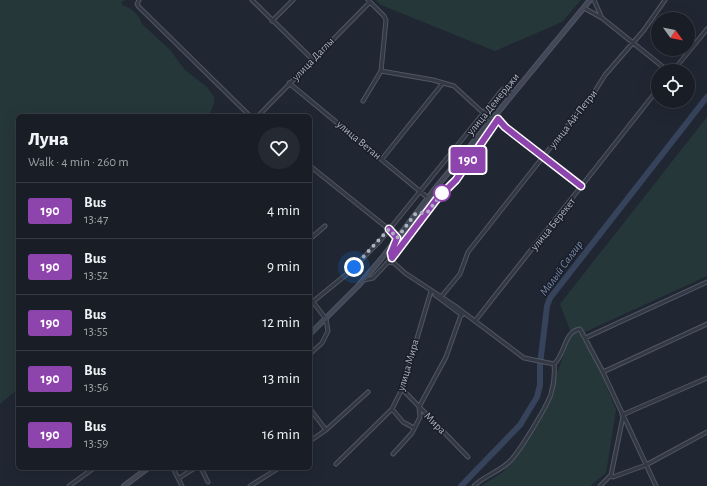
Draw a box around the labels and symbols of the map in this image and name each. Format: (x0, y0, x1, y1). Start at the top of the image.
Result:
north arrow (651, 12, 695, 56)
street label: улица Даглы (289, 35, 336, 83)
street label: улица Демерджи (464, 71, 521, 138)
street label: улица Ай-Петри (546, 88, 599, 151)
street label: улица Ветан (334, 118, 383, 162)
line badge: 190 (445, 147, 491, 173)
unlabelled marker (433, 184, 451, 202)
street label: улица Берекет (528, 196, 577, 253)
water label: Малый Салгир (537, 238, 586, 298)
your location (344, 257, 364, 277)
street label: улица Мира (395, 338, 421, 393)
street label: Мира (422, 410, 448, 436)

